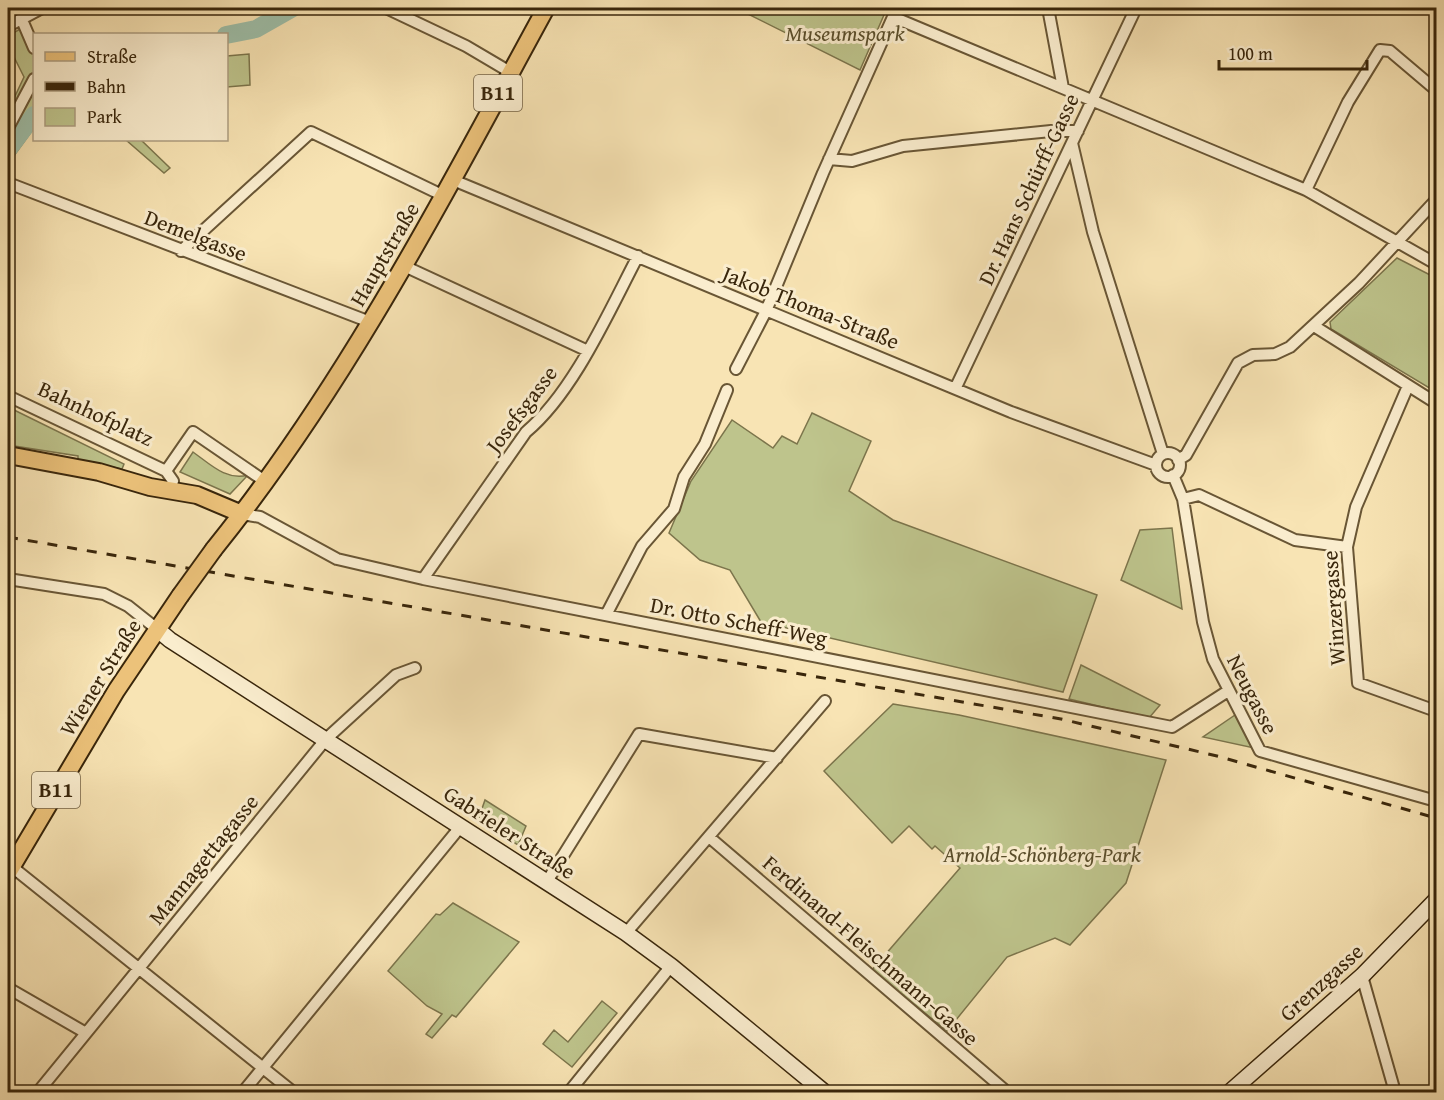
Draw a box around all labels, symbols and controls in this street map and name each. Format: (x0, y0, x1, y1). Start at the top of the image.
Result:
park label: Museumspark (786, 17, 905, 49)
legend (33, 33, 228, 141)
scale bar (1219, 33, 1368, 71)
text: 100 m (1228, 40, 1273, 67)
text: Straße (87, 43, 137, 70)
text: Bahn (87, 73, 126, 100)
road number: B11 (474, 75, 522, 111)
street label: Dr. Hans Schürff-Gasse (969, 88, 1087, 290)
text: Park (87, 103, 123, 130)
street label: Hauptstraße (341, 196, 427, 312)
street label: Demelgasse (140, 201, 252, 269)
street label: Jakob Thoma-Straße (715, 256, 904, 357)
street label: Josefsgasse (476, 359, 565, 462)
street label: Bahnhofplatz (33, 372, 159, 454)
street label: Winzergasse (1313, 549, 1353, 667)
street label: Dr. Otto Scheff-Weg (648, 588, 830, 654)
street label: Wiener Straße (51, 612, 149, 742)
street label: Neugasse (1219, 649, 1287, 739)
road number: B11 (32, 772, 80, 808)
street label: Gabrieler Straße (438, 777, 582, 887)
street label: Mannagettagasse (140, 787, 266, 931)
park label: Arnold-Schönberg-Park (942, 838, 1142, 870)
street label: Ferdinand-Fleischmann-Gasse (756, 847, 986, 1053)
street label: Grenzgasse (1272, 936, 1370, 1028)

